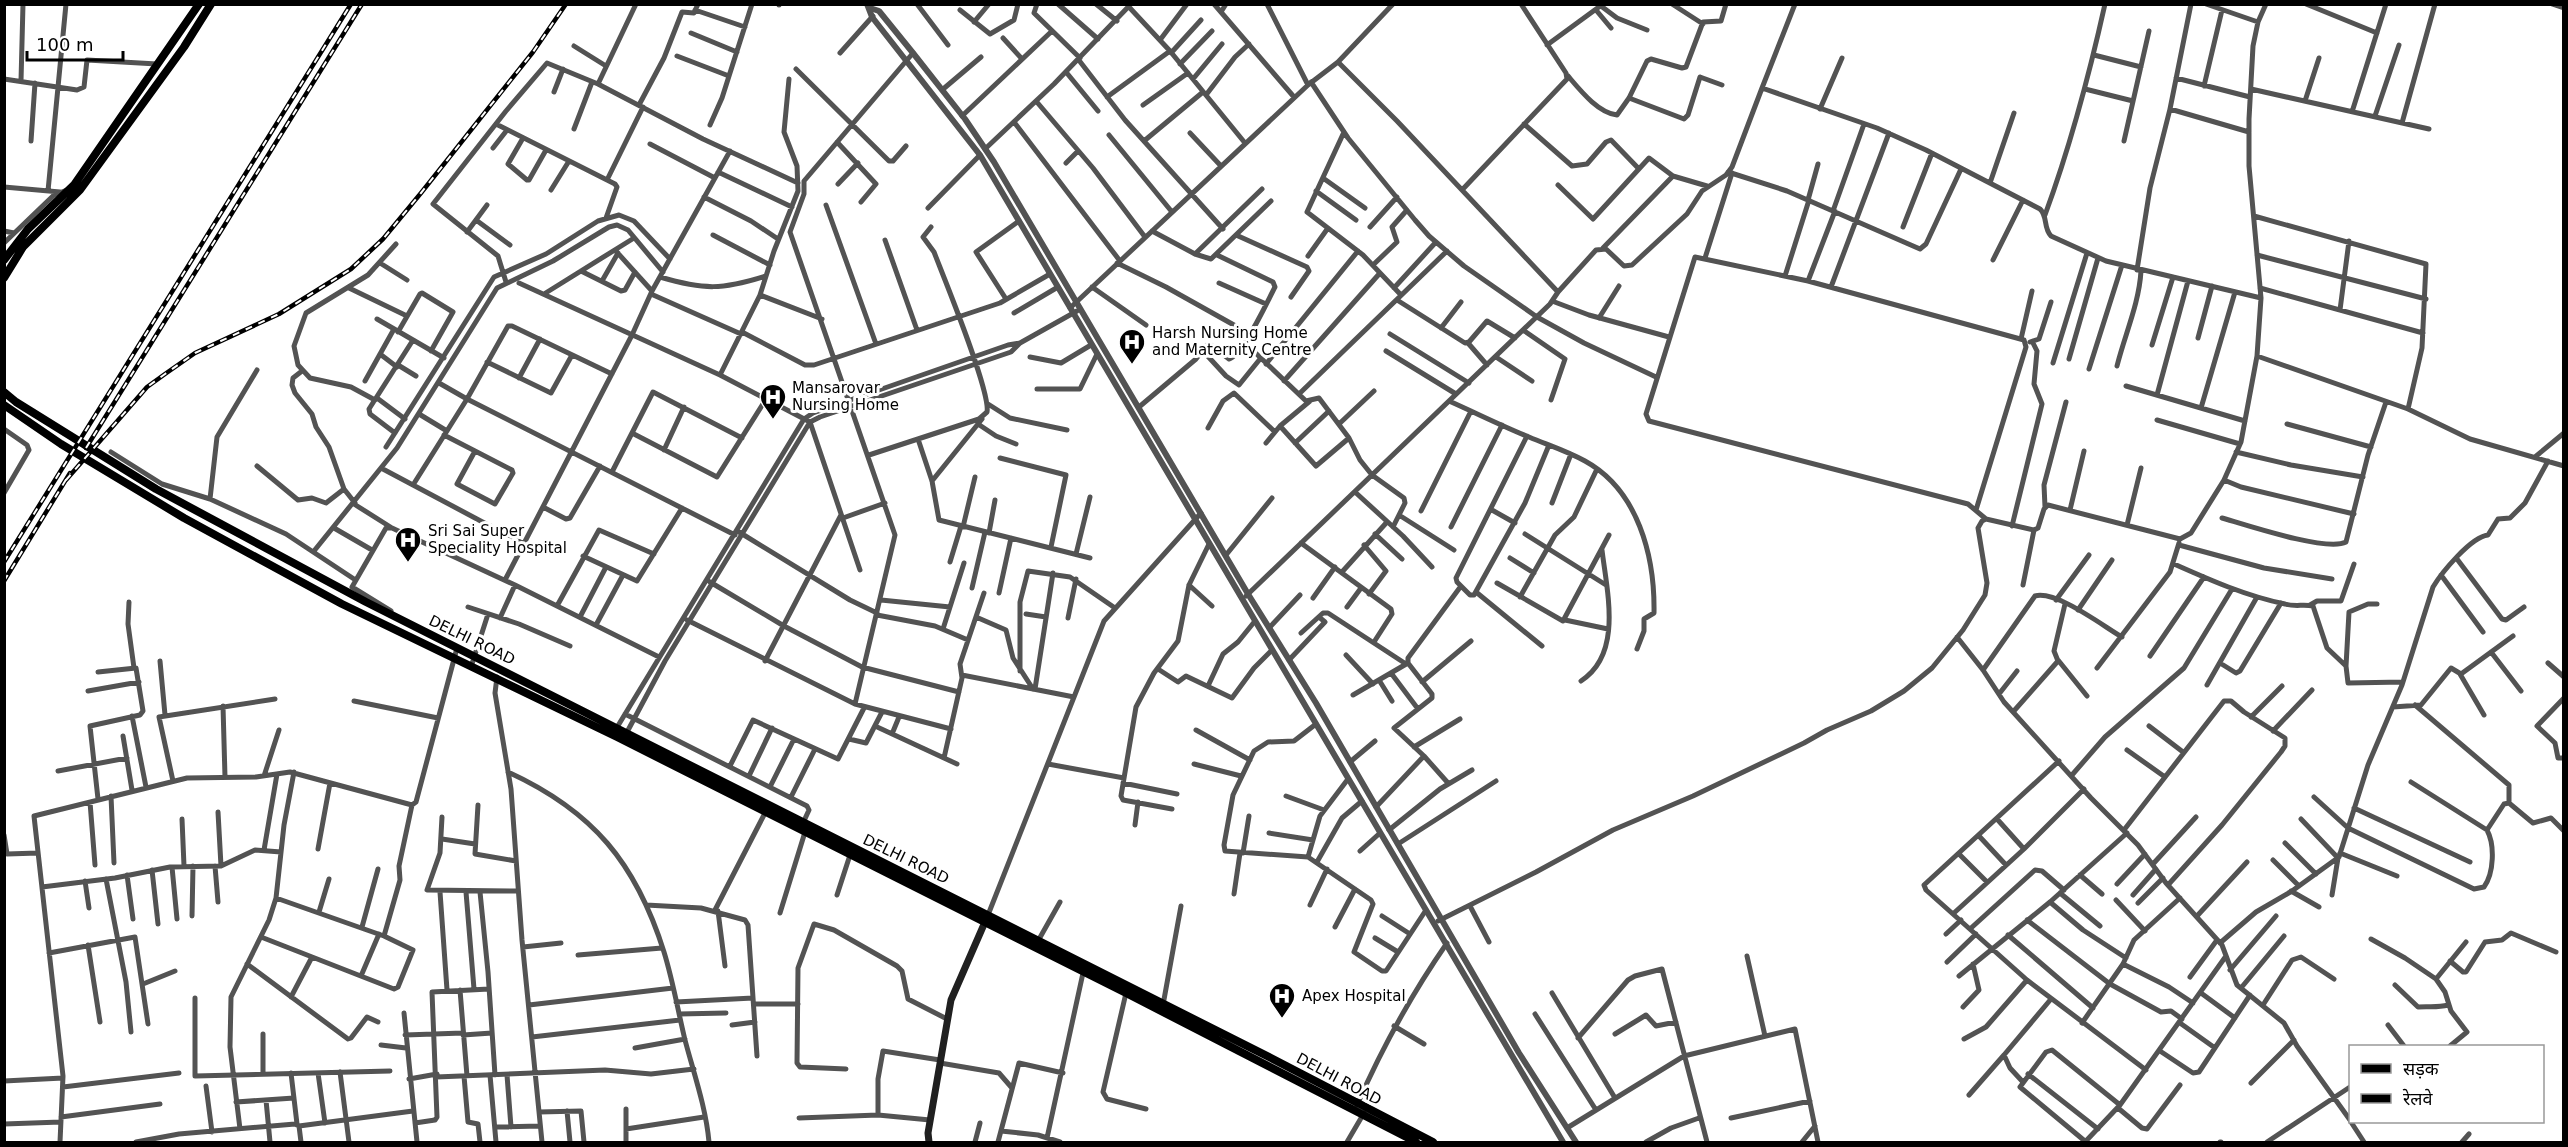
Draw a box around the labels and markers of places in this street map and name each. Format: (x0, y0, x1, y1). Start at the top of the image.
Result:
place label: Harsh Nursing Home and Maternity Centre (1152, 324, 1312, 359)
hospital icon: Harsh Nursing Home and Maternity Centre (1117, 327, 1147, 365)
place label: Mansarovar Nursing Home (792, 379, 899, 414)
hospital icon: Mansarovar Nursing Home (758, 382, 788, 420)
place label: Sri Sai Super Speciality Hospital (428, 522, 567, 557)
hospital icon: Sri Sai Super Speciality Hospital (393, 525, 423, 563)
hospital icon: Apex Hospital (1267, 981, 1297, 1019)
place label: Apex Hospital (1302, 987, 1406, 1005)

